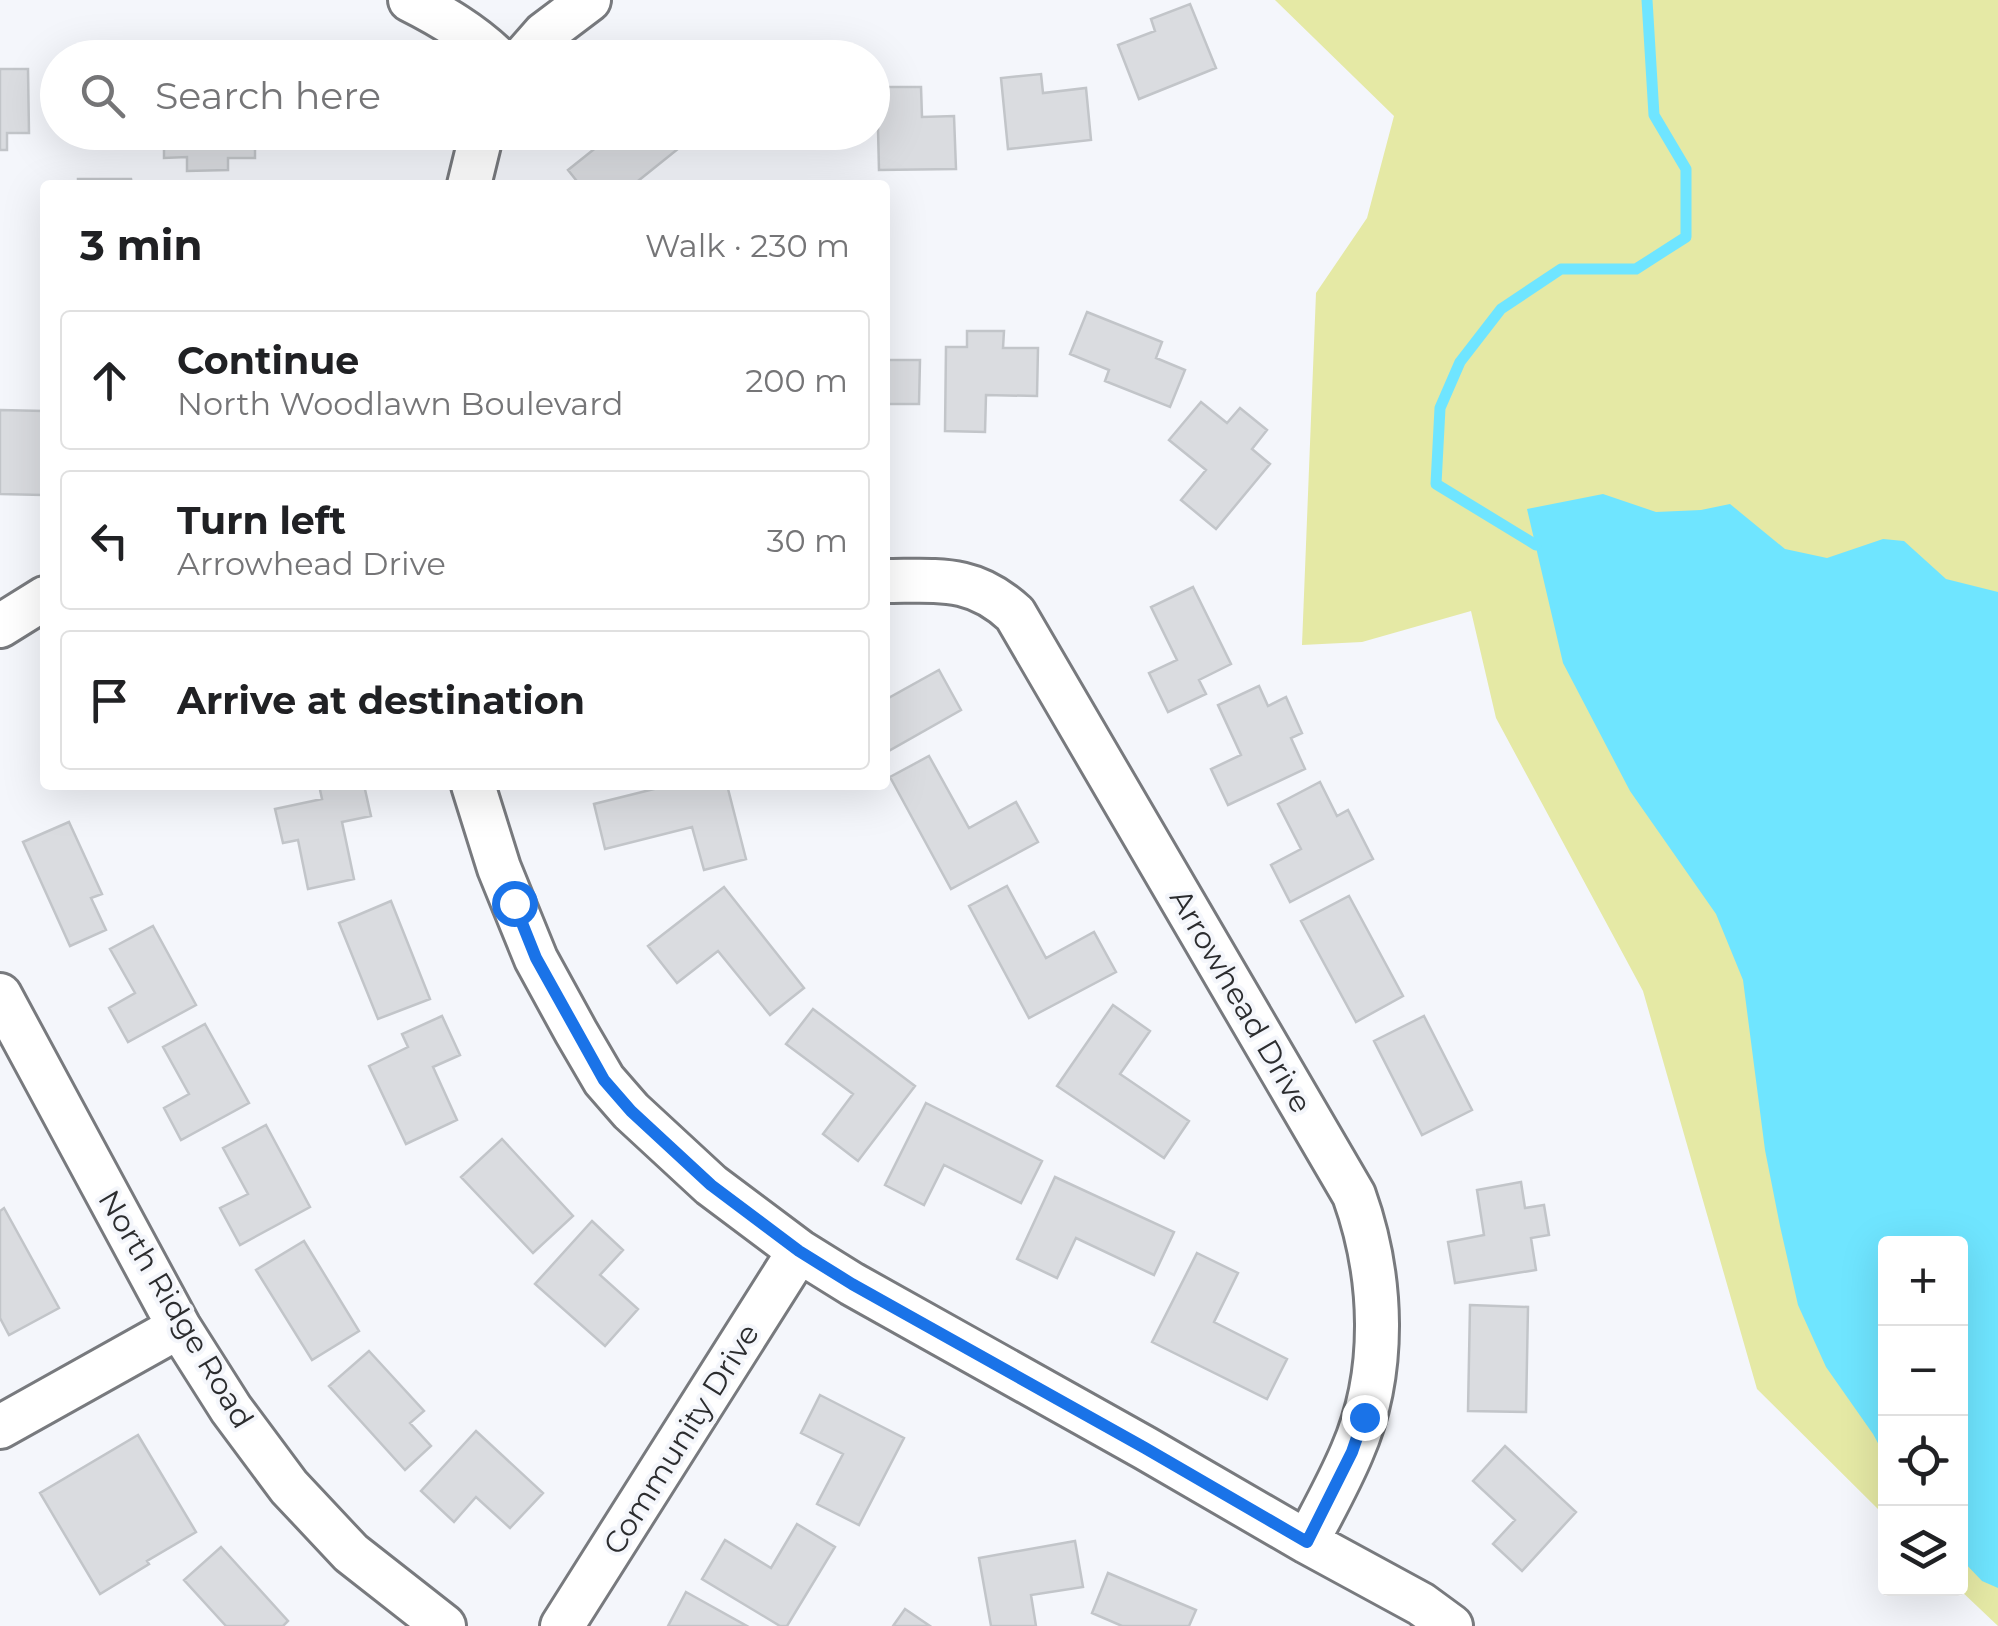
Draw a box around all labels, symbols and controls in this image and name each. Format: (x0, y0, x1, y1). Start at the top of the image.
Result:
search box (40, 40, 890, 150)
icon: search (75, 68, 130, 123)
text: Search here (155, 72, 381, 119)
text: 3 min (80, 219, 202, 271)
text: Walk · 230 m (645, 226, 850, 265)
text: Continue (177, 337, 359, 384)
icon: ahead (82, 353, 137, 408)
text: 200 m (745, 361, 848, 400)
text: North Woodlawn Boulevard (177, 384, 623, 423)
text: Turn left (177, 497, 346, 544)
icon: left (82, 513, 137, 568)
text: 30 m (766, 521, 848, 560)
text: Arrowhead Drive (177, 544, 446, 583)
icon: arrive (82, 673, 137, 728)
text: Arrive at destination (177, 677, 585, 724)
route start (492, 881, 538, 927)
street label: Arrowhead Drive (1162, 883, 1320, 1119)
street label: North Ridge Road (90, 1183, 262, 1435)
map controls (1878, 1236, 1968, 1596)
button: + (1878, 1236, 1968, 1326)
street label: Community Drive (595, 1317, 767, 1561)
button: − (1878, 1326, 1968, 1416)
route end (1342, 1395, 1388, 1441)
button: locate (1878, 1416, 1968, 1506)
button: layers (1878, 1506, 1968, 1596)

